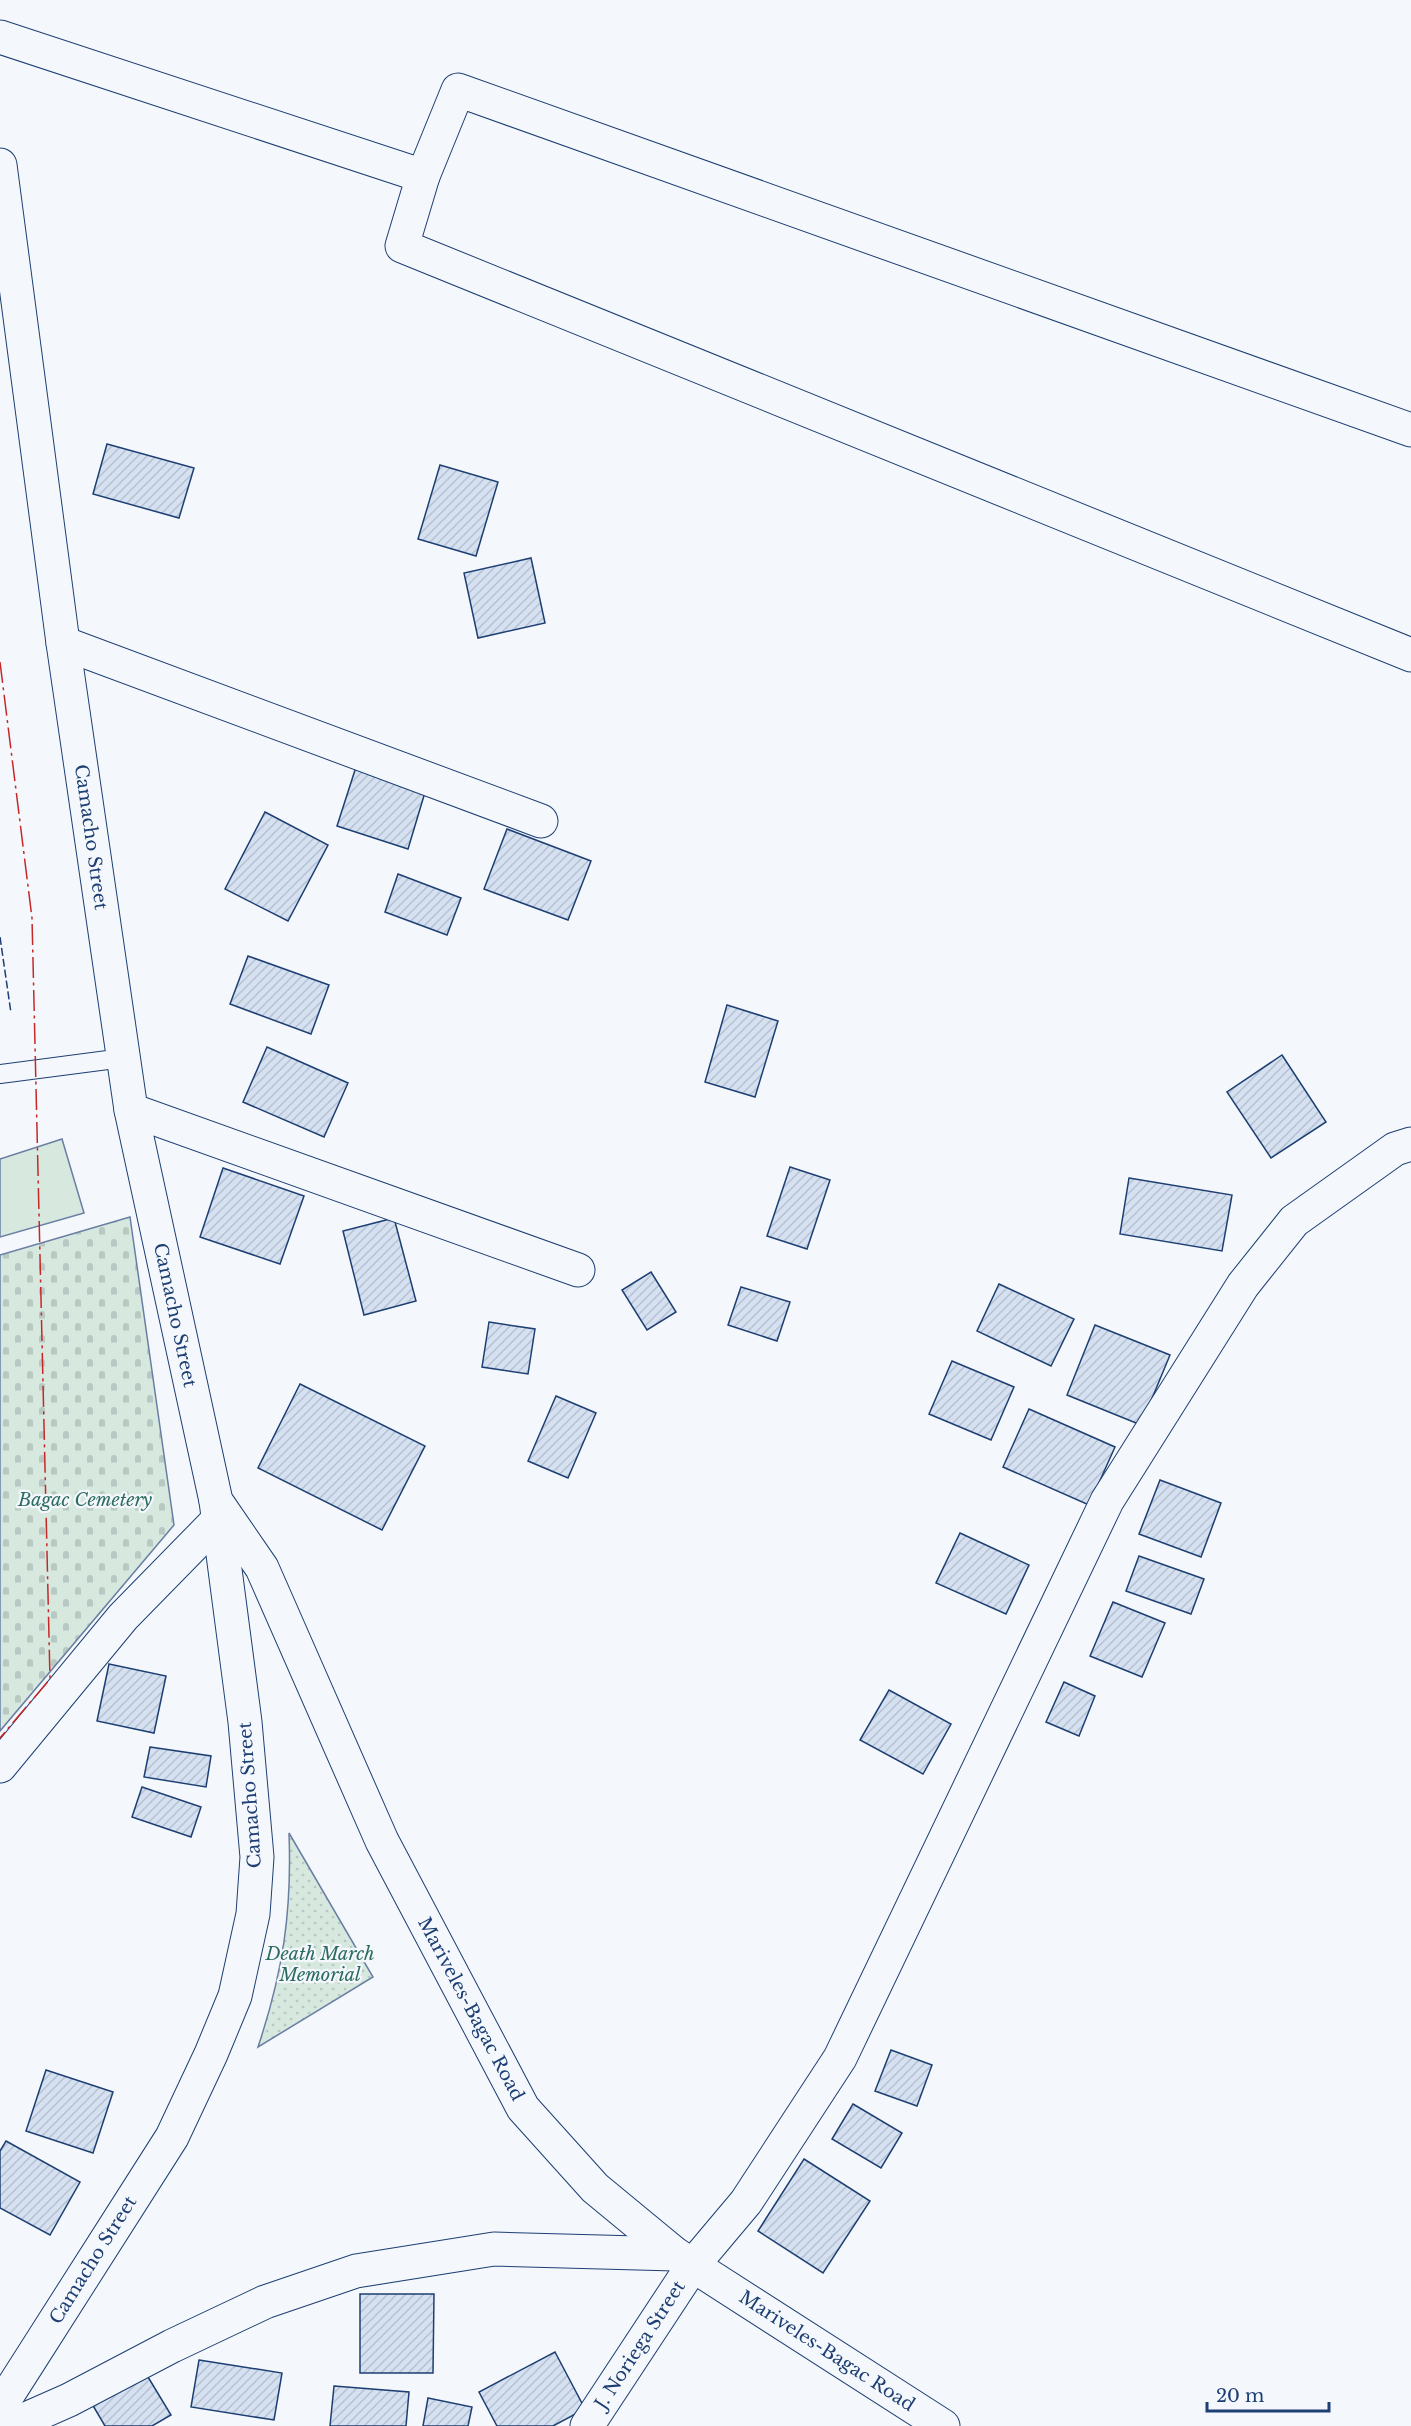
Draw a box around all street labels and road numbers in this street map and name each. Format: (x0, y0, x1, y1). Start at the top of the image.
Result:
street label: Camacho Street (70, 763, 112, 911)
street label: Camacho Street (149, 1241, 201, 1389)
street label: Camacho Street (234, 1721, 266, 1869)
street label: Mariveles-Bagac Road (413, 1913, 529, 2105)
street label: Camacho Street (45, 2192, 141, 2328)
street label: J. Noriega Street (589, 2276, 690, 2415)
street label: Mariveles-Bagac Road (735, 2286, 919, 2416)

